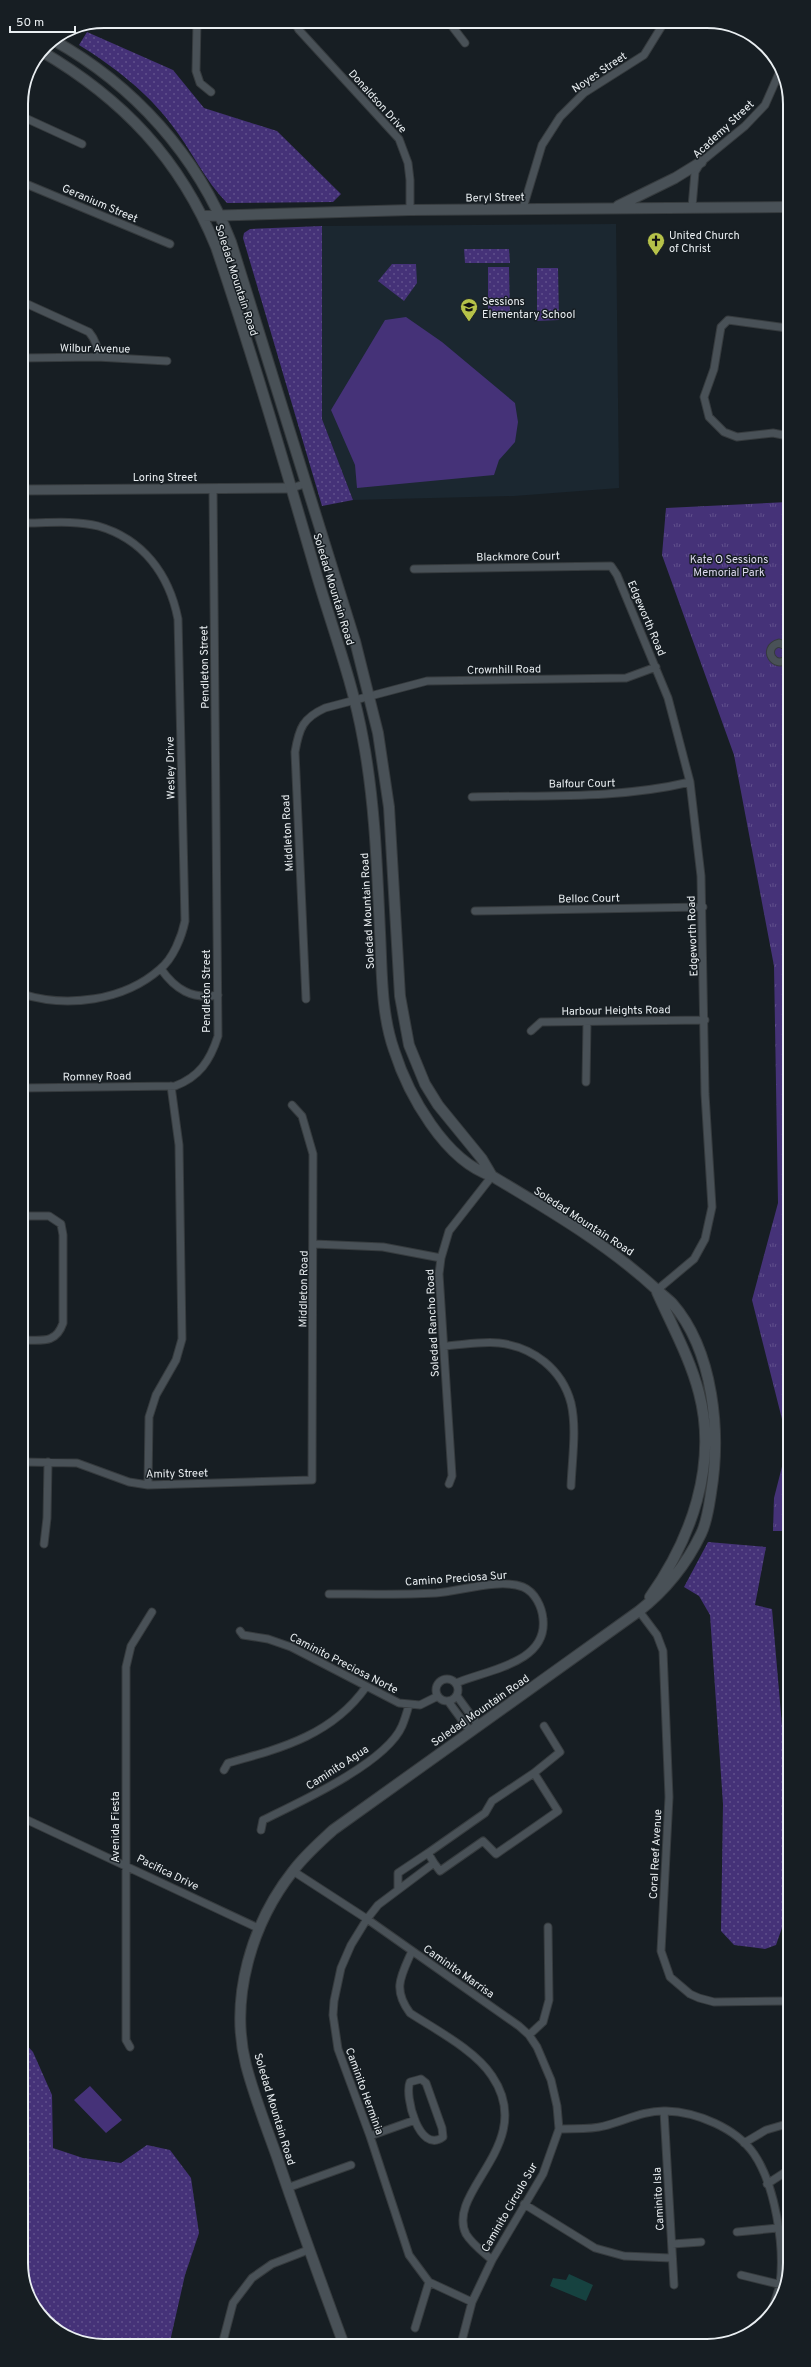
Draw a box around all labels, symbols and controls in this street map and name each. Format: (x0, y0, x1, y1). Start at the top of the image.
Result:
scale bar (10, 8, 75, 34)
text: 50 m (16, 15, 44, 31)
street label: Noyes Street (569, 49, 630, 96)
street label: Donaldson Drive (345, 67, 409, 136)
street label: Academy Street (690, 98, 757, 162)
street label: Geranium Street (60, 182, 140, 226)
street label: Beryl Street (465, 190, 525, 206)
street label: Soledad Mountain Road (211, 223, 261, 338)
place label: United Church of Christ (669, 229, 740, 256)
church icon: United Church of Christ (646, 231, 666, 256)
place label: Sessions Elementary School (482, 295, 575, 322)
school or university icon: Sessions Elementary School (459, 297, 479, 322)
street label: Wilbur Avenue (60, 341, 130, 357)
street label: Loring Street (133, 471, 197, 485)
street label: Soledad Mountain Road (309, 531, 357, 647)
street label: Blackmore Court (476, 549, 560, 565)
park label: Kate O Sessions Memorial Park (690, 553, 768, 580)
street label: Edgeworth Road (624, 578, 668, 658)
street label: Pendleton Street (197, 625, 213, 709)
street label: Crownhill Road (467, 662, 541, 678)
street label: Wesley Drive (163, 736, 179, 800)
street label: Balfour Court (548, 776, 616, 792)
street label: Middleton Road (279, 794, 297, 872)
street label: Soledad Mountain Road (358, 852, 378, 970)
street label: Belloc Court (558, 891, 620, 907)
street label: Edgeworth Road (685, 895, 701, 977)
street label: Pendleton Street (200, 949, 214, 1033)
street label: Harbour Heights Road (561, 1003, 671, 1019)
street label: Romney Road (63, 1069, 131, 1085)
street label: Soledad Mountain Road (531, 1184, 636, 1259)
street label: Middleton Road (296, 1250, 312, 1328)
street label: Soledad Rancho Road (423, 1269, 443, 1377)
street label: Amity Street (146, 1466, 208, 1482)
street label: Camino Preciosa Sur (405, 1568, 508, 1590)
street label: Caminito Preciosa Norte (287, 1630, 400, 1697)
street label: Soledad Mountain Road (429, 1672, 532, 1750)
street label: Caminito Agua (304, 1742, 372, 1793)
street label: Avenida Fiesta (109, 1791, 123, 1863)
street label: Coral Reef Avenue (647, 1809, 665, 1899)
street label: Pacifica Drive (134, 1852, 201, 1894)
street label: Caminito Marrisa (420, 1942, 497, 2002)
street label: Caminito Herminia (342, 2046, 386, 2137)
street label: Soledad Mountain Road (250, 2051, 298, 2167)
street label: Caminito Circulo Sur (479, 2160, 542, 2255)
street label: Caminito Isla (650, 2167, 668, 2231)

